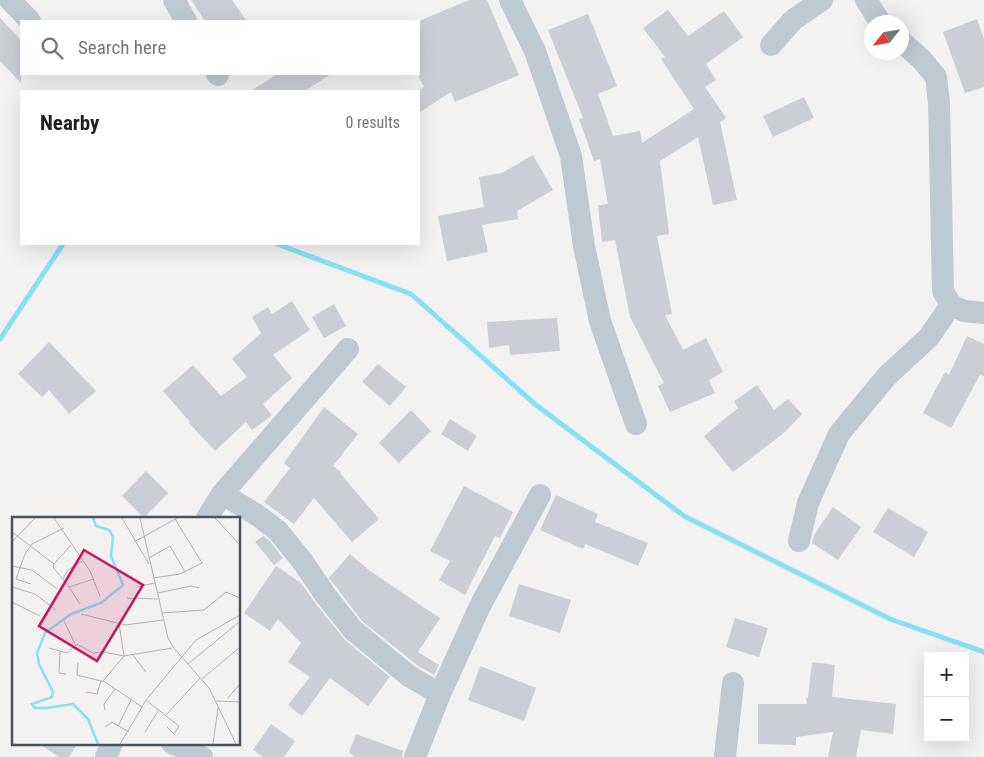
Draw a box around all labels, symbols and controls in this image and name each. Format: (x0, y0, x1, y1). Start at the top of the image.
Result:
north arrow (864, 15, 909, 60)
search box (20, 20, 420, 75)
icon: search (38, 34, 66, 62)
text: Search here (78, 36, 166, 59)
text: Nearby (40, 111, 99, 135)
text: 0 results (345, 113, 400, 132)
inset map (12, 517, 240, 744)
map controls (924, 652, 969, 742)
button: + (924, 652, 969, 697)
button: − (924, 697, 969, 742)

